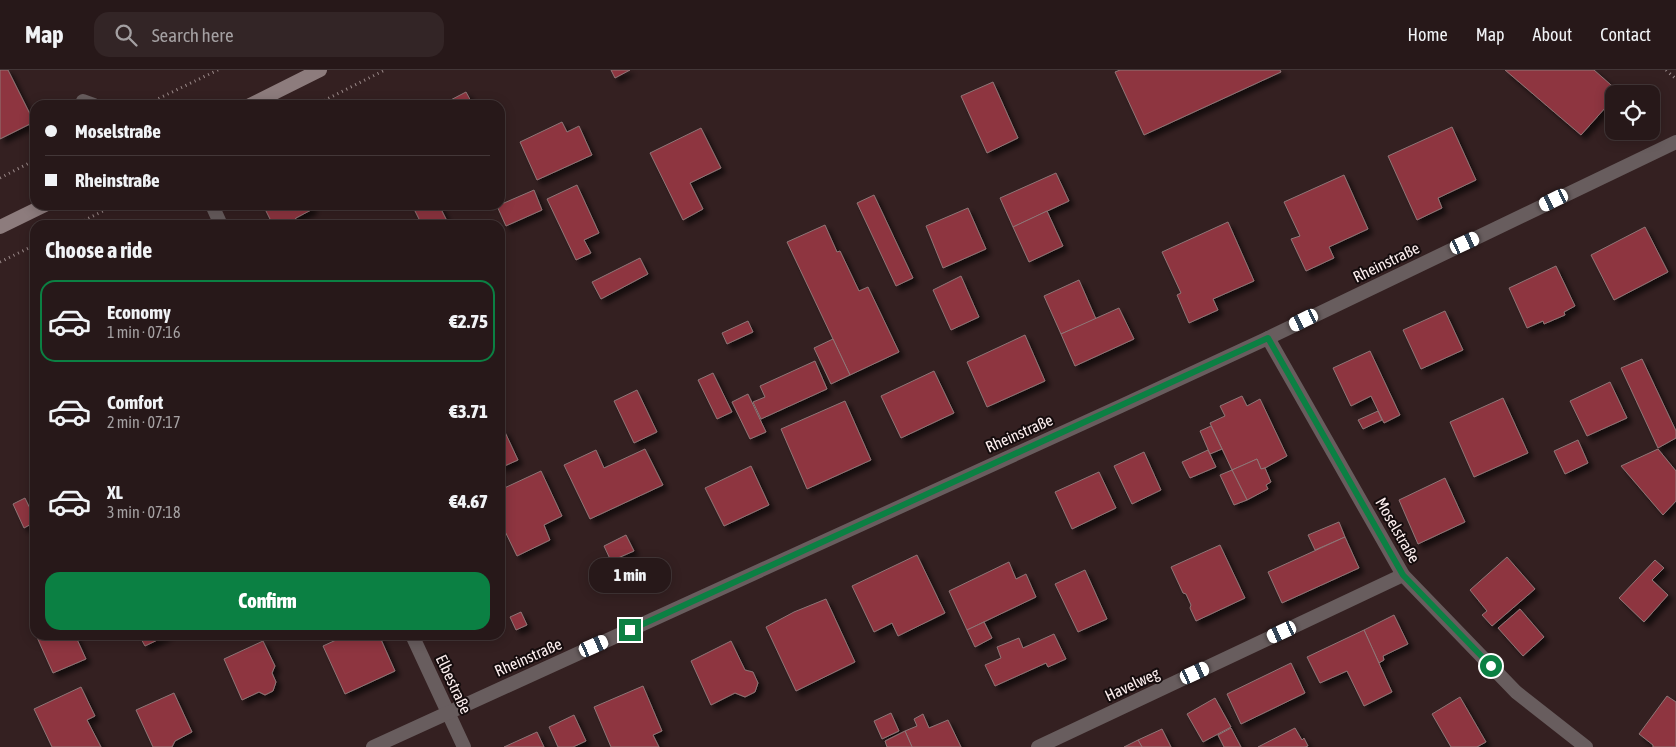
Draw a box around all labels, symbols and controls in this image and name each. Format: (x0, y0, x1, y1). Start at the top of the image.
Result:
search box (94, 12, 444, 57)
text: Map (25, 21, 64, 48)
icon: search (112, 21, 140, 49)
text: Search here (152, 24, 234, 46)
text: Home (1408, 24, 1448, 45)
text: Map (1476, 24, 1505, 45)
text: About (1533, 24, 1572, 45)
text: Contact (1600, 24, 1651, 45)
map controls (1605, 85, 1660, 140)
button: locate (1605, 85, 1660, 140)
text: Moselstraße (75, 120, 161, 142)
text: Rheinstraße (75, 169, 160, 191)
car (1537, 187, 1570, 213)
car (1448, 230, 1481, 256)
text: Choose a ride (45, 237, 152, 263)
street label: Rheinstraße (1350, 238, 1422, 286)
icon: car (47, 299, 92, 344)
text: Economy (107, 301, 171, 323)
car (1287, 307, 1320, 333)
text: €2.75 (449, 310, 488, 332)
text: 1 min · 07:16 (107, 323, 180, 341)
icon: car (47, 389, 92, 434)
text: Comfort (107, 391, 163, 413)
text: €3.71 (449, 400, 488, 422)
street label: Rheinstraße (983, 410, 1055, 456)
text: 2 min · 07:17 (107, 413, 180, 431)
icon: car (47, 479, 92, 524)
text: XL (107, 481, 123, 503)
text: €4.67 (449, 490, 488, 512)
street label: Moselstraße (1372, 494, 1424, 566)
text: 3 min · 07:18 (107, 503, 180, 521)
callout: 1 min (589, 558, 671, 592)
text: 1 min (614, 566, 646, 584)
button: Confirm (45, 572, 490, 630)
route end (619, 619, 641, 641)
car (1265, 619, 1298, 645)
car (577, 633, 610, 659)
street label: Rheinstraße (492, 634, 564, 680)
street label: Elbestraße (433, 652, 475, 716)
route start (1480, 655, 1502, 677)
car (1178, 660, 1211, 686)
street label: Havelweg (1102, 664, 1163, 705)

